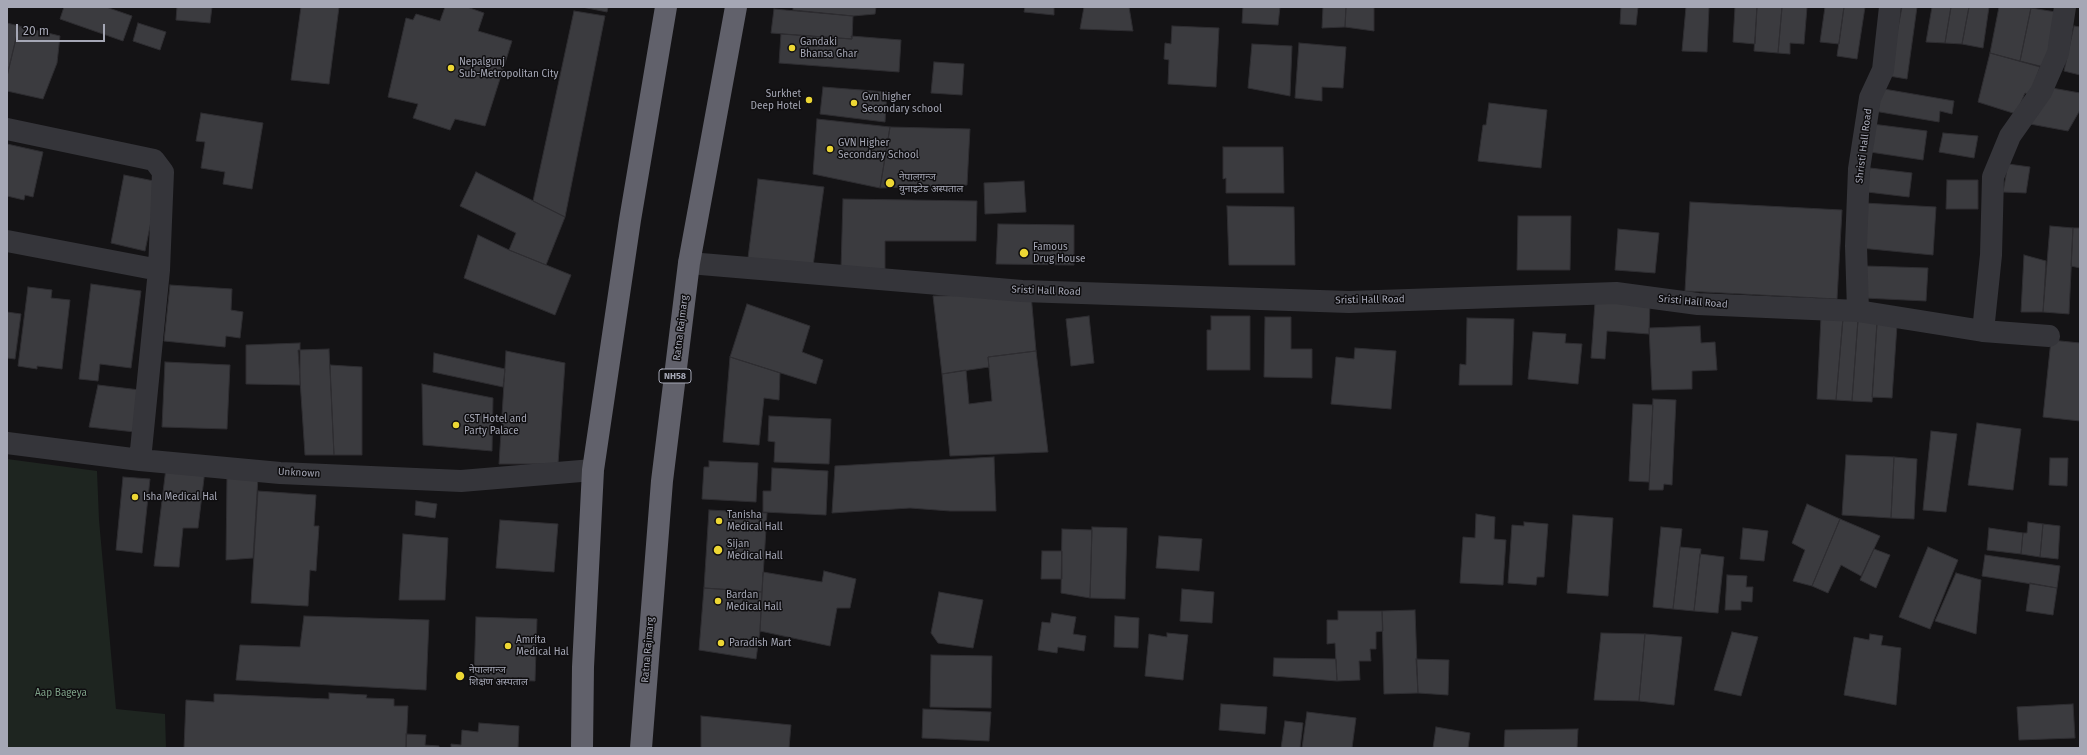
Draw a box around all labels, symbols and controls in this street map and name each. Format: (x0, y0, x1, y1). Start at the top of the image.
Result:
scale bar (18, 16, 107, 42)
text: 20 m (23, 24, 49, 38)
place label: Gandaki Bhansa Ghar (800, 36, 857, 60)
marker: Gandaki Bhansa Ghar (787, 43, 797, 53)
place label: Nepalgunj Sub-Metropolitan City (459, 56, 558, 80)
marker: Nepalgunj Sub-Metropolitan City (446, 63, 456, 73)
place label: Surkhet Deep Hotel (751, 88, 801, 112)
place label: Gvn higher Secondary school (862, 91, 942, 114)
marker: Surkhet Deep Hotel (804, 95, 814, 105)
marker: Gvn higher Secondary school (849, 98, 859, 108)
street label: Shristi Hall Road (1853, 108, 1875, 184)
place label: GVN Higher Secondary School (838, 137, 919, 160)
marker: GVN Higher Secondary School (825, 144, 835, 154)
place label: नेपालगन्ज युनाइटेड अस्पताल (899, 171, 963, 194)
marker: नेपालगन्ज युनाइटेड अस्पताल (884, 177, 896, 189)
place label: Famous Drug House (1033, 241, 1086, 264)
marker: Famous Drug House (1018, 247, 1030, 259)
street label: Sristi Hall Road (1011, 284, 1081, 298)
street label: Sristi Hall Road (1335, 293, 1405, 307)
street label: Sristi Hall Road (1658, 293, 1728, 311)
street label: Ratna Rajmarg (671, 295, 691, 361)
road number: NH58 (659, 369, 691, 383)
place label: CST Hotel and Party Palace (464, 413, 527, 436)
marker: CST Hotel and Party Palace (451, 420, 461, 430)
street label: Unknown (278, 466, 320, 480)
place label: Isha Medical Hal (143, 491, 217, 503)
marker: Isha Medical Hal (130, 492, 140, 502)
place label: Tanisha Medical Hall (727, 509, 783, 532)
marker: Tanisha Medical Hall (714, 516, 724, 526)
place label: Sijan Medical Hall (727, 538, 783, 562)
marker: Sijan Medical Hall (712, 544, 724, 556)
place label: Bardan Medical Hall (726, 589, 782, 612)
marker: Bardan Medical Hall (713, 596, 723, 606)
street label: Ratna Rajmarg (639, 617, 657, 683)
place label: Amrita Medical Hal (516, 634, 569, 658)
place label: Paradish Mart (729, 637, 791, 649)
marker: Paradish Mart (716, 638, 726, 648)
marker: Amrita Medical Hal (503, 641, 513, 651)
place label: नेपालगन्ज शिक्षण अस्पताल (469, 664, 528, 688)
marker: नेपालगन्ज शिक्षण अस्पताल (454, 670, 466, 682)
park label: Aap Bageya (35, 687, 87, 699)

